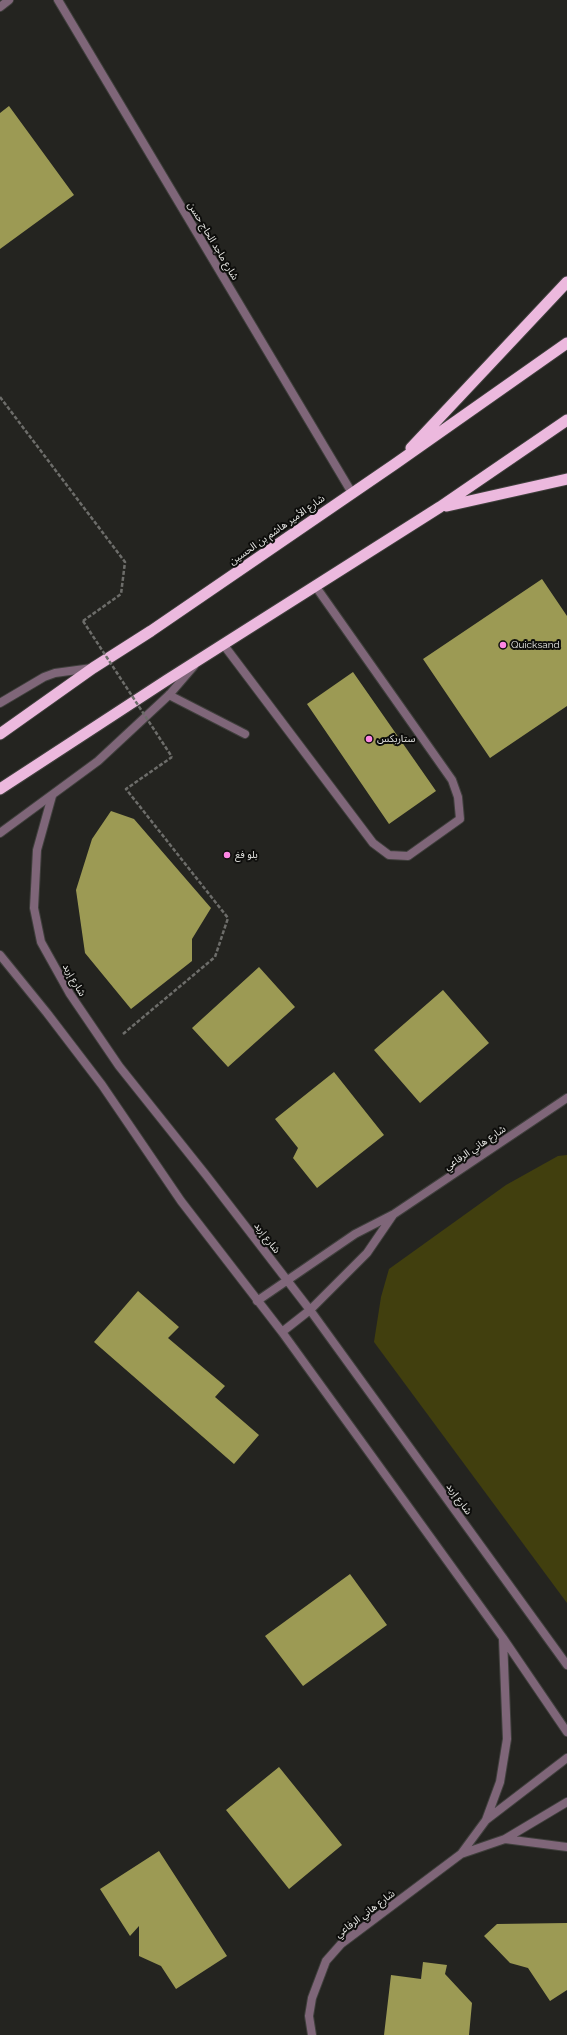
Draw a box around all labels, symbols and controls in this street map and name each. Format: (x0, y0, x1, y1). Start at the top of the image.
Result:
street label: شارع ماجد الحاج حسن (185, 200, 241, 282)
street label: شارع الأمير هاشم بن الحسين (227, 492, 327, 568)
place label: Quicksand (511, 639, 560, 651)
marker: Quicksand (498, 640, 508, 650)
place label: ستاربكس (377, 733, 415, 745)
marker: ستاربكس (364, 734, 374, 744)
place label: بلو فغ (235, 849, 258, 861)
marker: بلو فغ (222, 850, 232, 860)
street label: شارع إربد (60, 962, 88, 998)
street label: شارع هاني الرفاعي (442, 1123, 508, 1173)
street label: شارع إربد (251, 1220, 283, 1256)
street label: شارع إربد (444, 1481, 474, 1517)
street label: شارع هاني الرفاعي (333, 1888, 397, 1940)

